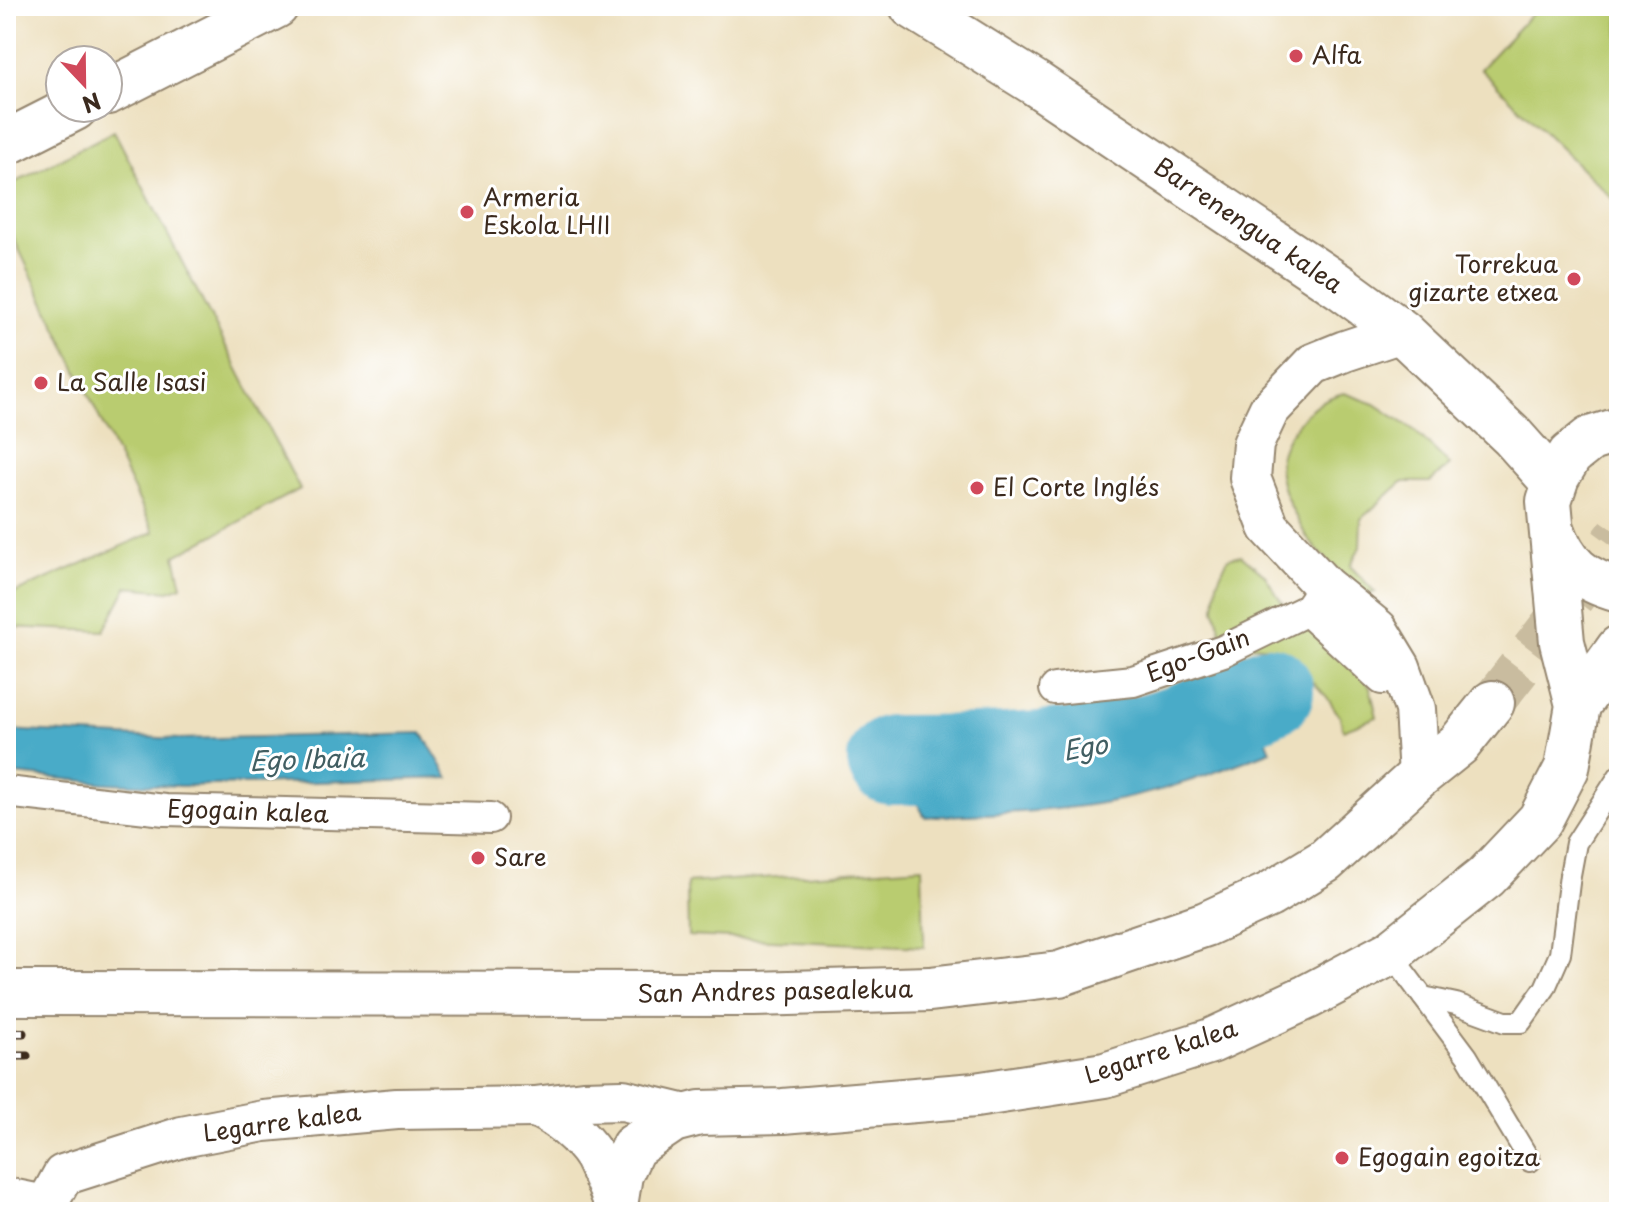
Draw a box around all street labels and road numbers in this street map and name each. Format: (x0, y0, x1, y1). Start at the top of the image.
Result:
street label: Barrenengua kalea (1147, 148, 1351, 301)
street label: Ego-Gain (1140, 618, 1254, 690)
street label: Egogain kalea (167, 789, 330, 831)
street label: San Andres pasealekua (637, 970, 913, 1010)
street label: Legarre kalea (1079, 1008, 1242, 1092)
street label: Legarre kalea (201, 1092, 363, 1150)

